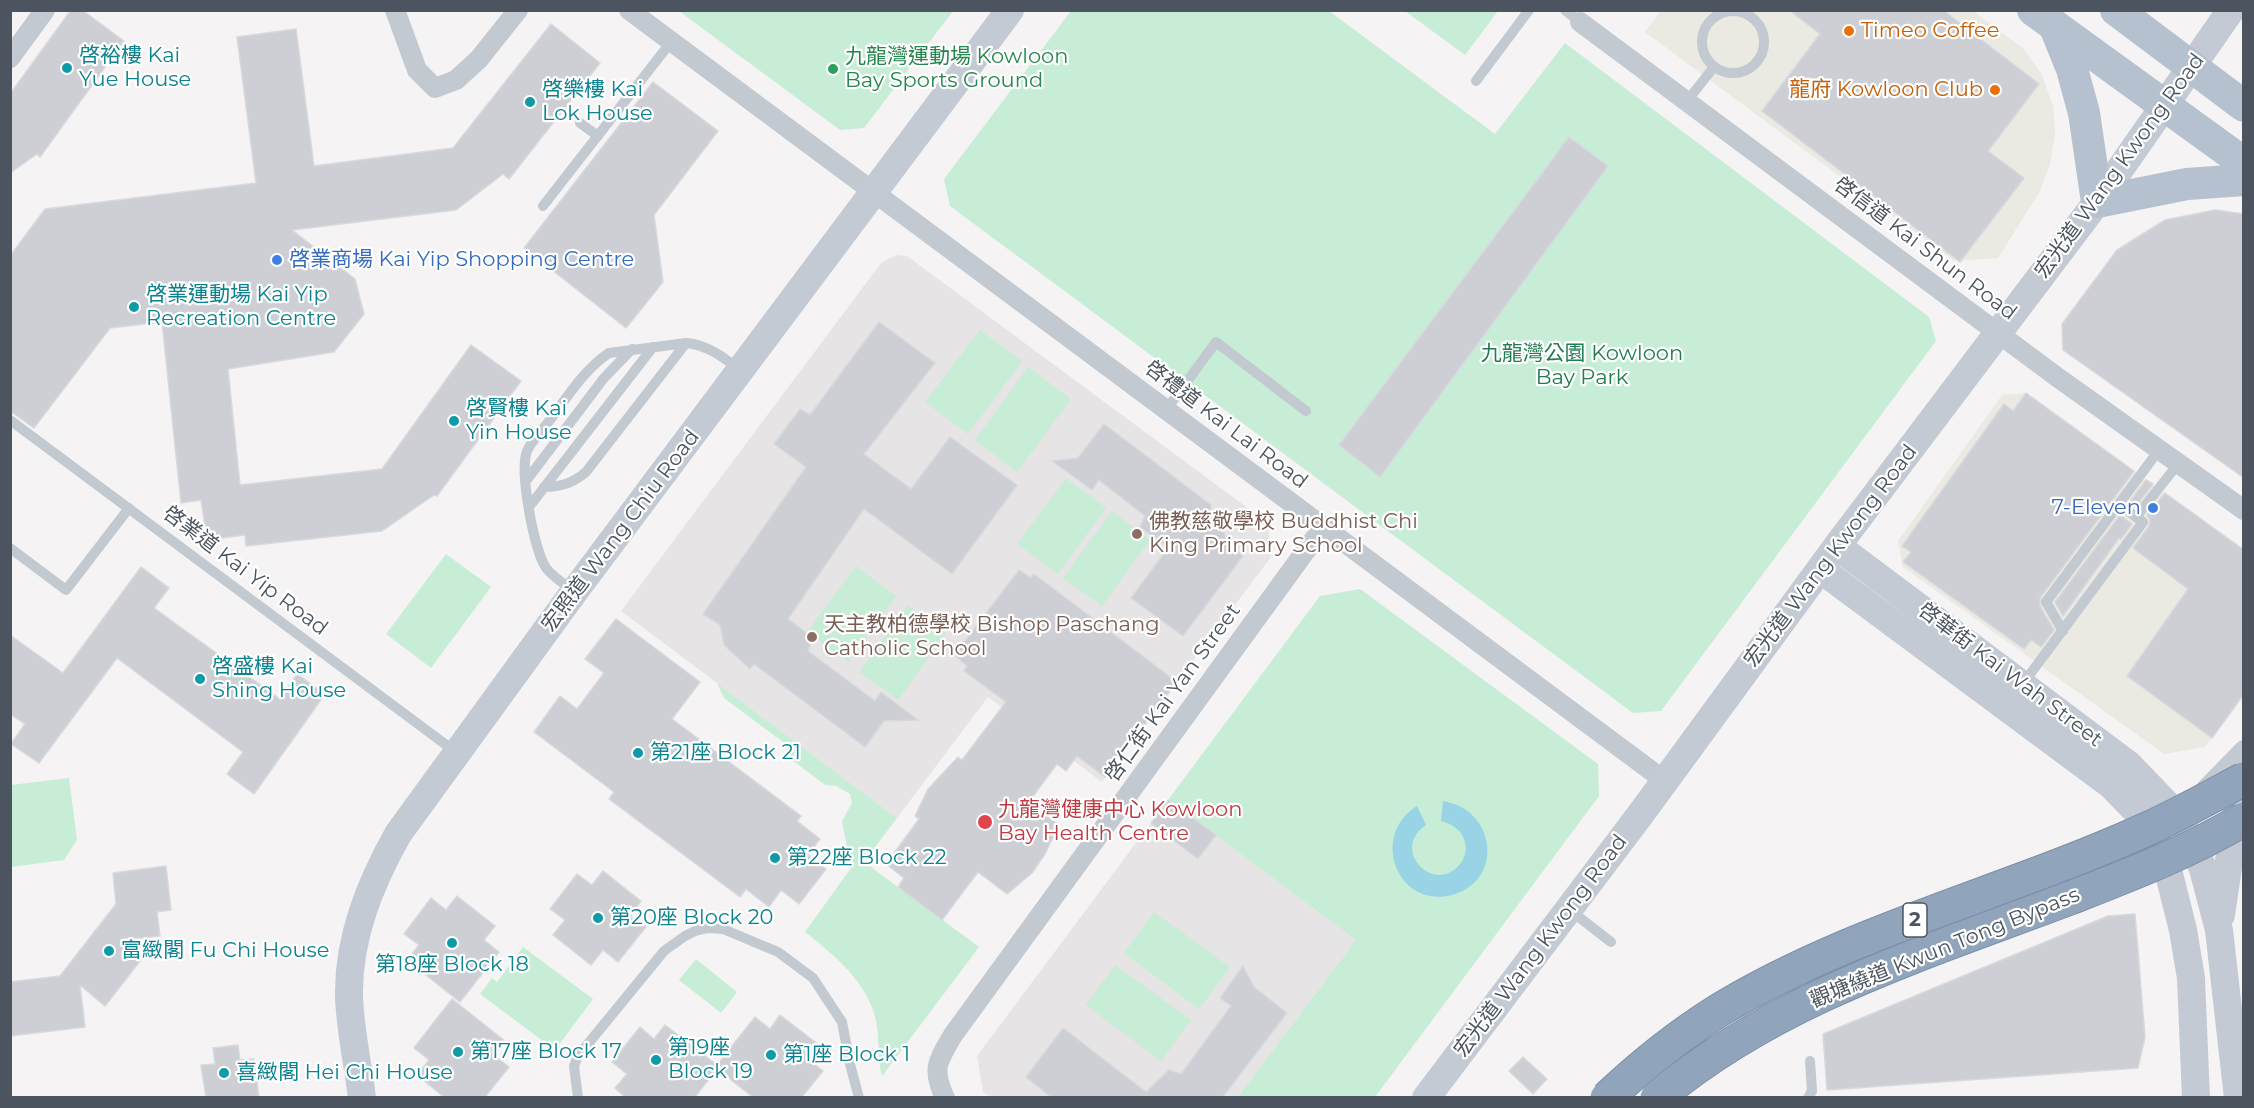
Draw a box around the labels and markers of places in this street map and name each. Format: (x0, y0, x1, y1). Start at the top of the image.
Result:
place label: Timeo Coffee (1861, 18, 1999, 44)
marker: Timeo Coffee (1842, 24, 1856, 38)
place label: 啓裕樓 Kai Yue House (79, 43, 191, 93)
place label: 九龍灣運動場 Kowloon Bay Sports Ground (845, 44, 1068, 94)
marker: 啓裕樓 Kai Yue House (60, 61, 74, 75)
marker: 九龍灣運動場 Kowloon Bay Sports Ground (826, 62, 840, 76)
place label: 啓樂樓 Kai Lok House (542, 77, 653, 127)
place label: 龍府 Kowloon Club (1789, 77, 1983, 103)
marker: 龍府 Kowloon Club (1988, 83, 2002, 97)
marker: 啓樂樓 Kai Lok House (523, 95, 537, 109)
place label: 啓業商場 Kai Yip Shopping Centre (289, 247, 634, 273)
marker: 啓業商場 Kai Yip Shopping Centre (270, 253, 284, 267)
place label: 啓業運動場 Kai Yip Recreation Centre (146, 282, 336, 332)
marker: 啓業運動場 Kai Yip Recreation Centre (127, 300, 141, 314)
place label: 啓賢樓 Kai Yin House (466, 396, 572, 446)
marker: 啓賢樓 Kai Yin House (447, 414, 461, 428)
place label: 7-Eleven (2052, 495, 2141, 521)
marker: 7-Eleven (2146, 501, 2160, 515)
place label: 佛教慈敬學校 Buddhist Chi King Primary School (1149, 509, 1418, 559)
marker: 佛教慈敬學校 Buddhist Chi King Primary School (1130, 527, 1144, 541)
place label: 天主教柏德學校 Bishop Paschang Catholic School (824, 612, 1160, 662)
marker: 天主教柏德學校 Bishop Paschang Catholic School (805, 630, 819, 644)
place label: 啓盛樓 Kai Shing House (212, 654, 346, 704)
marker: 啓盛樓 Kai Shing House (193, 672, 207, 686)
place label: 第21座 Block 21 (650, 740, 801, 766)
marker: 第21座 Block 21 (631, 746, 645, 760)
place label: 九龍灣健康中心 Kowloon Bay Health Centre (998, 797, 1242, 847)
marker: 九龍灣健康中心 Kowloon Bay Health Centre (976, 813, 994, 831)
place label: 第22座 Block 22 (787, 845, 947, 871)
marker: 第22座 Block 22 (768, 851, 782, 865)
place label: 第20座 Block 20 (610, 905, 773, 931)
marker: 第20座 Block 20 (591, 911, 605, 925)
marker: 第18座 Block 18 (445, 936, 459, 950)
place label: 富緻閣 Fu Chi House (121, 938, 330, 964)
marker: 富緻閣 Fu Chi House (102, 944, 116, 958)
place label: 第18座 Block 18 (375, 952, 529, 978)
place label: 第19座 Block 19 (668, 1035, 753, 1085)
place label: 第17座 Block 17 (470, 1039, 622, 1065)
place label: 第1座 Block 1 (783, 1042, 910, 1068)
marker: 第17座 Block 17 (451, 1045, 465, 1059)
marker: 第1座 Block 1 (764, 1048, 778, 1062)
marker: 第19座 Block 19 (649, 1053, 663, 1067)
place label: 喜緻閣 Hei Chi House (236, 1060, 453, 1086)
marker: 喜緻閣 Hei Chi House (217, 1066, 231, 1080)

